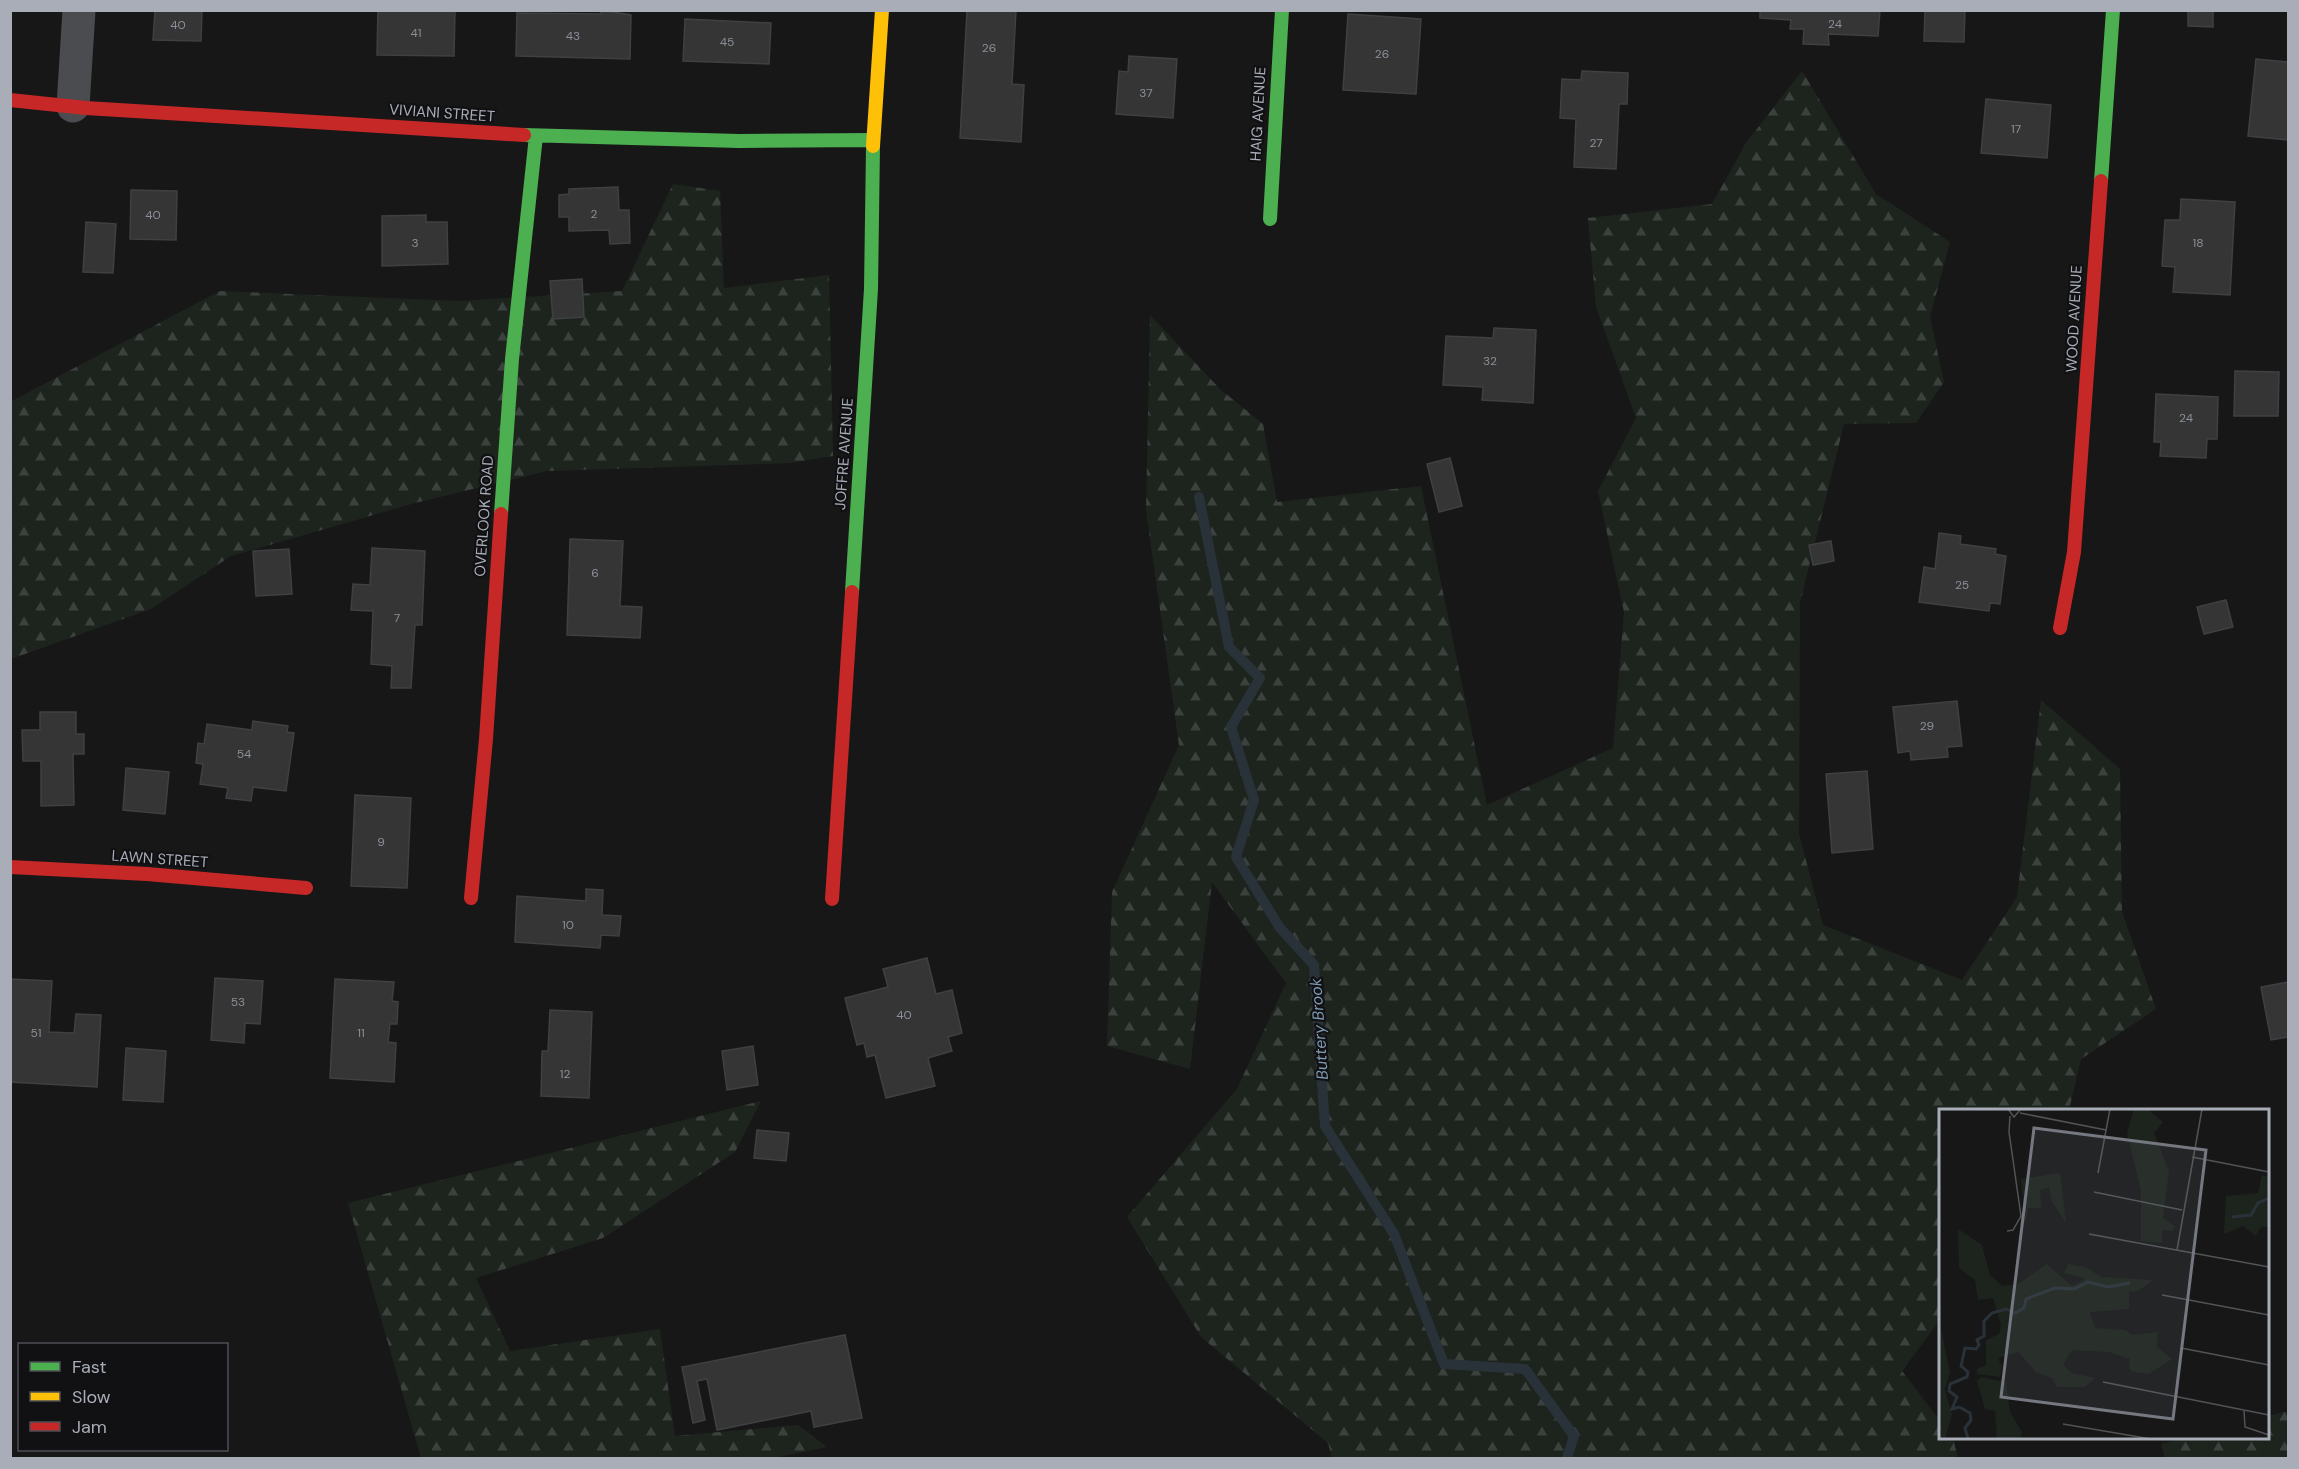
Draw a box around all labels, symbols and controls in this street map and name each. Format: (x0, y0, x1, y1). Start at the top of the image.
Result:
house number: 24 (1828, 16, 1842, 32)
house number: 40 (170, 17, 186, 33)
house number: 41 (410, 25, 422, 41)
house number: 43 (566, 28, 580, 44)
house number: 45 (720, 34, 734, 50)
house number: 26 (982, 40, 996, 56)
house number: 26 (1375, 46, 1389, 62)
street label: HAIG AVENUE (1246, 66, 1270, 162)
house number: 37 (1139, 85, 1153, 101)
street label: VIVIANI STREET (388, 99, 496, 127)
house number: 17 (2011, 121, 2021, 137)
house number: 27 (1589, 135, 1603, 151)
house number: 2 (591, 206, 598, 222)
house number: 40 (145, 207, 161, 223)
house number: 3 (411, 235, 419, 251)
house number: 18 (2192, 235, 2204, 251)
street label: WOOD AVENUE (2061, 265, 2087, 373)
house number: 32 (1483, 353, 1497, 369)
street label: JOFFRE AVENUE (830, 397, 858, 511)
house number: 24 (2179, 410, 2193, 426)
street label: OVERLOOK ROAD (470, 455, 498, 577)
house number: 6 (591, 565, 599, 581)
house number: 25 (1955, 577, 1969, 593)
house number: 7 (394, 610, 400, 626)
house number: 29 (1920, 718, 1934, 734)
house number: 54 (237, 746, 251, 762)
house number: 9 (377, 834, 385, 850)
street label: LAWN STREET (111, 846, 209, 872)
house number: 10 (562, 917, 574, 933)
water label: Buttery Brook (1305, 977, 1333, 1081)
house number: 53 (231, 994, 245, 1010)
house number: 40 (896, 1007, 912, 1023)
house number: 51 (30, 1025, 42, 1041)
house number: 11 (357, 1025, 365, 1041)
house number: 12 (560, 1066, 570, 1082)
inset map (1939, 1109, 2269, 1439)
legend (18, 1343, 228, 1451)
text: Fast (72, 1355, 107, 1379)
text: Slow (72, 1385, 111, 1409)
text: Jam (72, 1415, 107, 1439)

